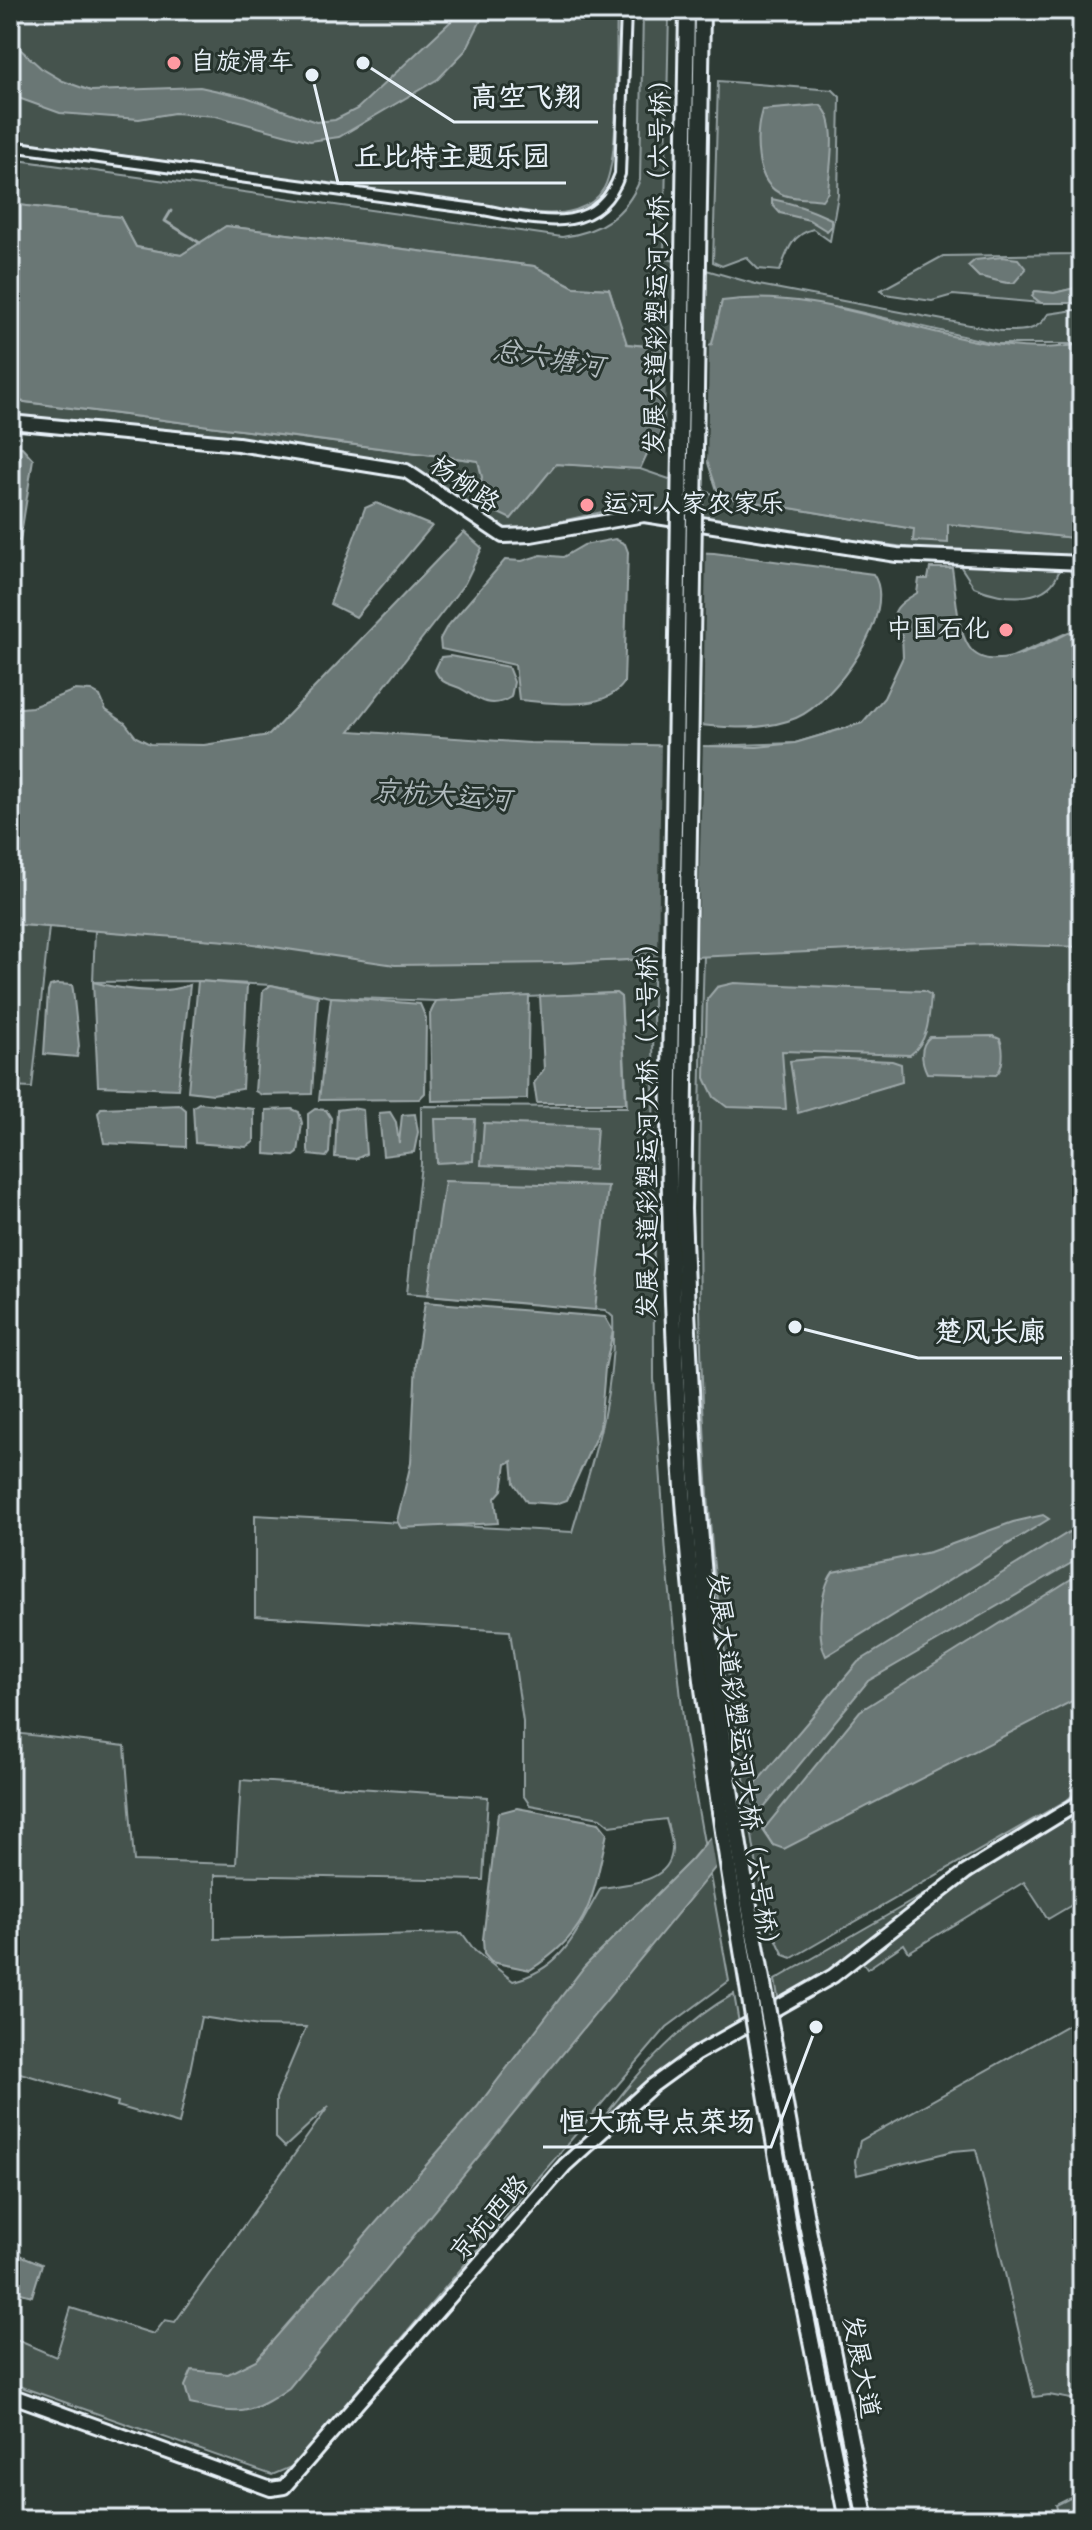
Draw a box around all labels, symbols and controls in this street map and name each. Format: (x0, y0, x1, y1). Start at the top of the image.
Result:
place label: 自旋滑车 (190, 46, 294, 80)
marker: 自旋滑车 (165, 54, 183, 72)
street label: 发展大道彩塑运河大桥（六号桥） (639, 65, 679, 455)
callout: 高空飞翔 (454, 70, 598, 122)
text: 高空飞翔 (470, 80, 582, 117)
callout: 丘比特主题乐园 (338, 131, 566, 183)
text: 丘比特主题乐园 (354, 140, 550, 177)
water label: 总六塘河 (490, 333, 610, 388)
street label: 杨柳路 (422, 449, 506, 521)
place label: 运河人家农家乐 (603, 488, 785, 522)
marker: 运河人家农家乐 (578, 496, 596, 514)
place label: 中国石化 (886, 613, 990, 647)
marker: 中国石化 (997, 621, 1015, 639)
water label: 京杭大运河 (370, 774, 516, 821)
street label: 发展大道彩塑运河大桥（六号桥） (632, 929, 666, 1319)
callout: 楚风长廊 (918, 1306, 1062, 1358)
text: 楚风长廊 (934, 1315, 1046, 1352)
street label: 发展大道彩塑运河大桥（六号桥） (698, 1571, 786, 1961)
callout: 恒大疏导点菜场 (543, 2095, 771, 2147)
text: 恒大疏导点菜场 (559, 2105, 755, 2142)
street label: 京杭西路 (443, 2169, 537, 2269)
street label: 发展大道 (833, 2313, 887, 2421)

